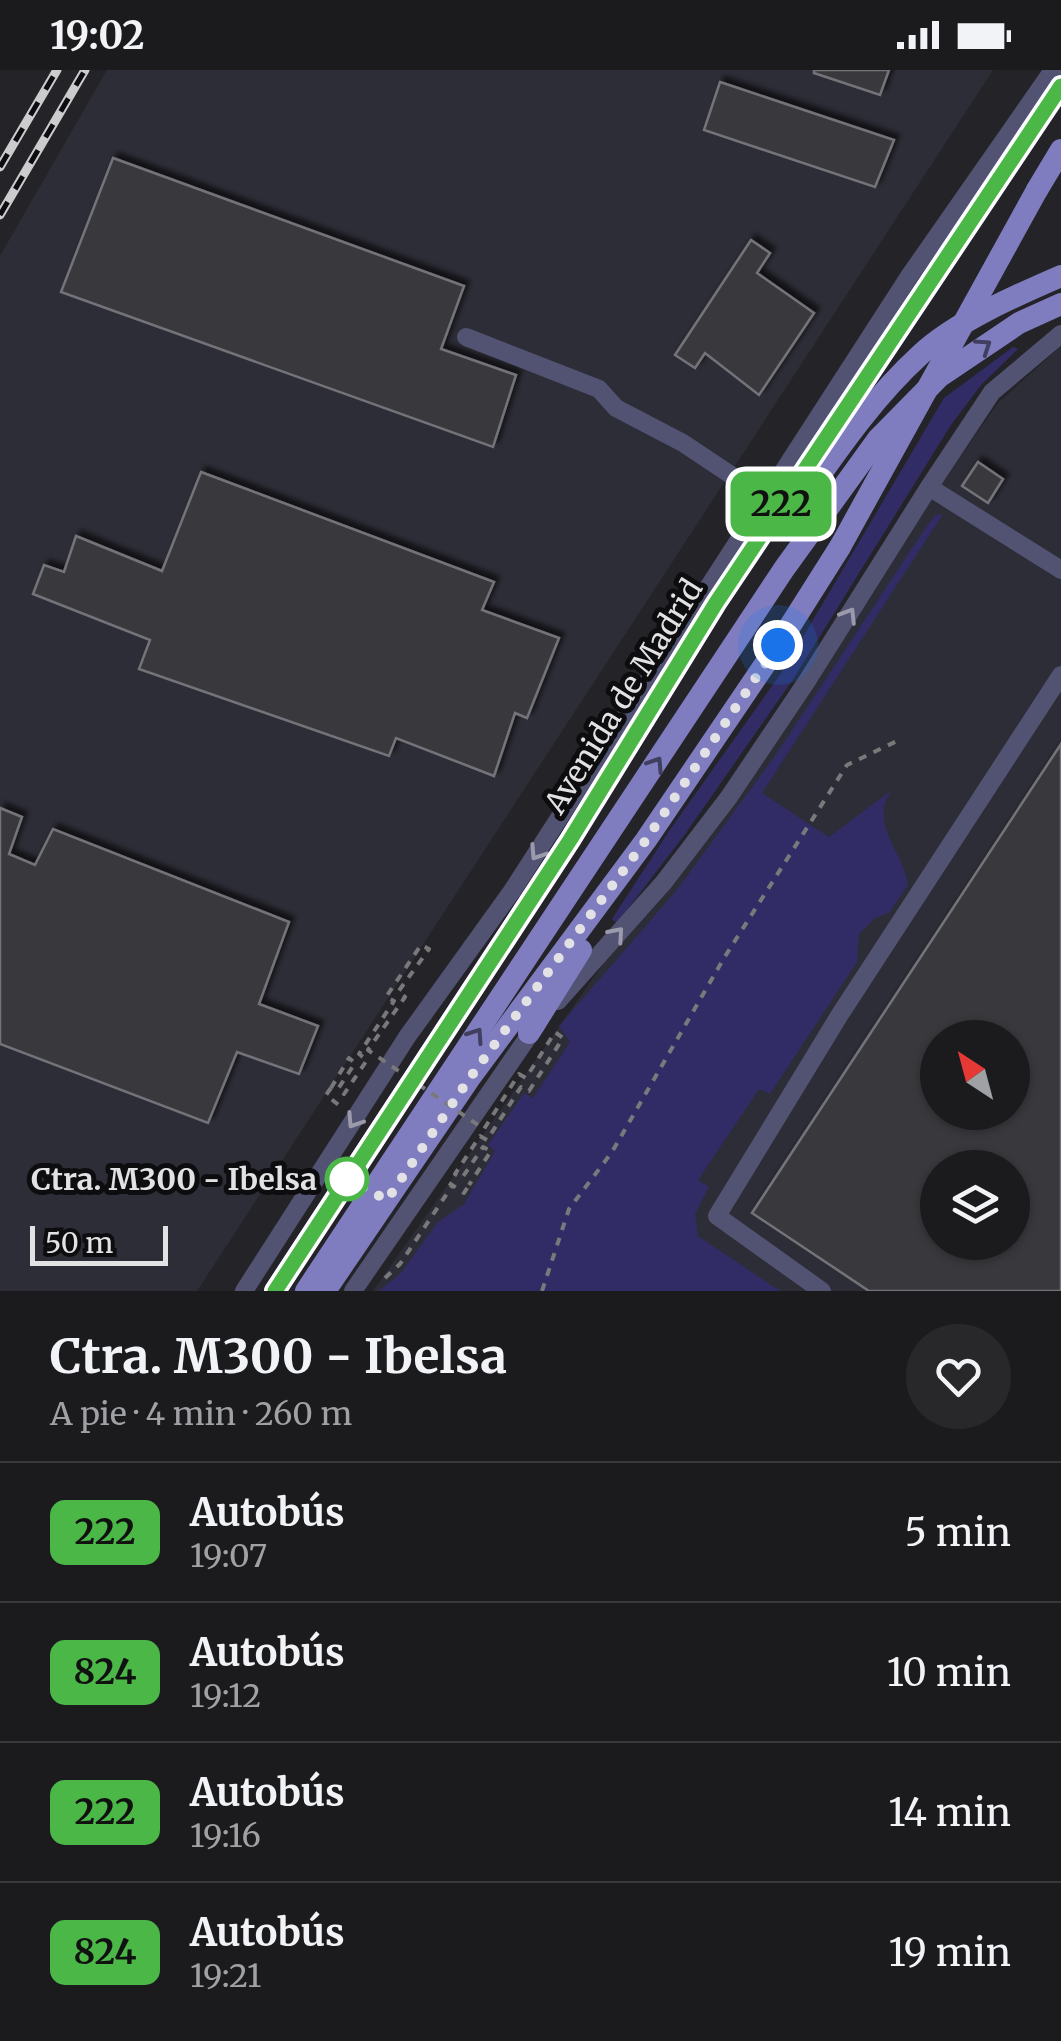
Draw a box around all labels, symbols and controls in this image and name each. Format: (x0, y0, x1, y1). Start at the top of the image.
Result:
text: 19:02 (50, 12, 145, 59)
one-way arrow (973, 340, 991, 359)
line badge: 222 (724, 472, 838, 536)
text: 222 (751, 482, 812, 526)
street label: Avenida de Madrid (535, 572, 710, 821)
one-way arrow (837, 608, 856, 626)
your location (753, 620, 803, 670)
one-way arrow (643, 756, 662, 774)
one-way arrow (530, 842, 549, 860)
one-way arrow (606, 927, 624, 946)
north arrow (920, 1020, 1030, 1130)
map controls (920, 1020, 1030, 1260)
one-way arrow (464, 1027, 483, 1045)
one-way arrow (347, 1110, 366, 1128)
button: layers (920, 1150, 1030, 1260)
marker: Ctra. M300 - Ibelsa (326, 1158, 368, 1200)
place label: Ctra. M300 - Ibelsa (31, 1160, 317, 1198)
scale bar (30, 1221, 168, 1266)
text: 50 m (45, 1225, 113, 1261)
button: heart (906, 1324, 1011, 1429)
text: Ctra. M300 - Ibelsa (50, 1326, 507, 1386)
text: A pie · 4 min · 260 m (50, 1394, 352, 1434)
text: Autobús (190, 1489, 345, 1536)
text: 5 min (905, 1509, 1011, 1556)
text: 222 (75, 1510, 136, 1554)
text: 19:07 (190, 1536, 267, 1576)
text: Autobús (190, 1629, 345, 1676)
text: 10 min (887, 1649, 1011, 1696)
text: 824 (73, 1650, 137, 1694)
text: 19:12 (190, 1676, 261, 1716)
text: Autobús (190, 1769, 345, 1816)
text: 14 min (888, 1789, 1011, 1836)
text: 222 (75, 1790, 136, 1834)
text: 19:16 (190, 1816, 261, 1856)
text: Autobús (190, 1909, 345, 1956)
text: 19 min (888, 1929, 1011, 1976)
text: 824 (73, 1930, 137, 1974)
text: 19:21 (190, 1956, 261, 1996)

